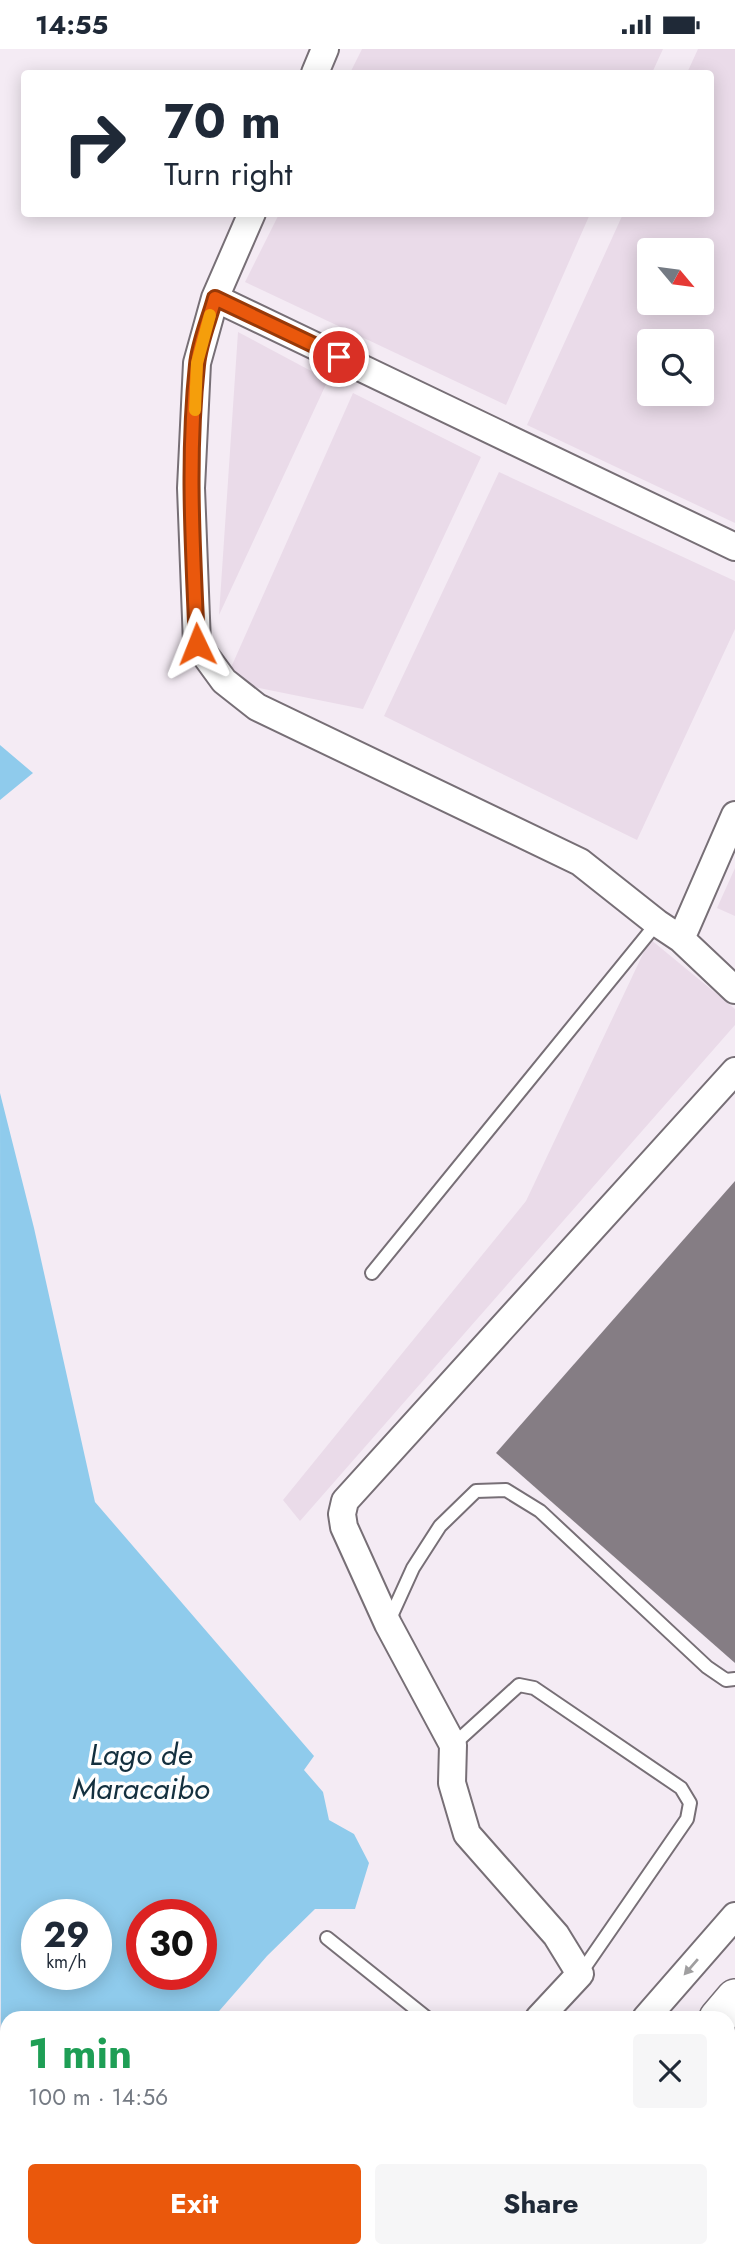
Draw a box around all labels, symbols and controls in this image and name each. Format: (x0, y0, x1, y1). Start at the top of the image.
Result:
text: 14:55 (35, 6, 108, 44)
text: 70 m (164, 86, 281, 156)
icon: right (49, 98, 140, 189)
text: Turn right (164, 151, 293, 197)
north arrow (637, 238, 714, 315)
map controls (637, 238, 714, 406)
pin (309, 327, 369, 387)
button: search (637, 329, 714, 406)
icon: arrive (320, 338, 358, 376)
position arrow (160, 607, 234, 681)
water label: Lago de Maracaibo (72, 1733, 210, 1810)
speed limit sign: 30 (126, 1899, 217, 1990)
text: 29 (43, 1910, 90, 1960)
text: km/h (46, 1949, 87, 1975)
one-way arrow (684, 1959, 699, 1976)
text: 1 min (28, 2023, 132, 2084)
button: close (633, 2034, 707, 2108)
text: 100 m · 14:56 (28, 2080, 168, 2114)
button: Exit (28, 2164, 361, 2244)
button: Share (375, 2164, 707, 2244)

